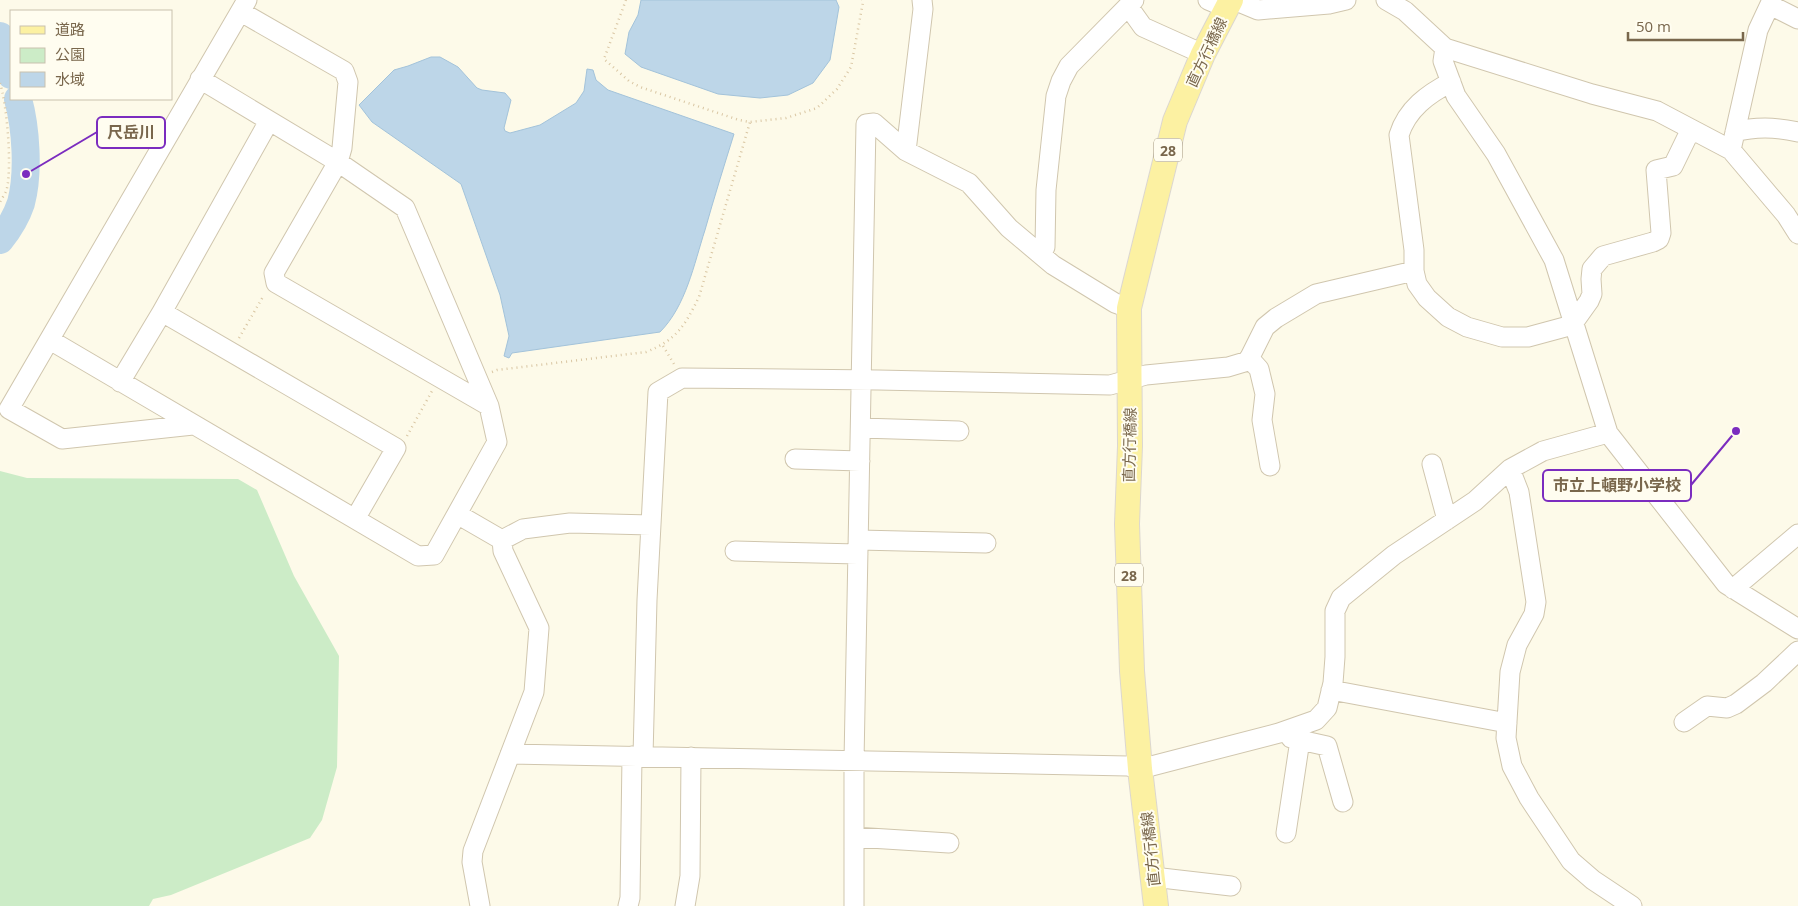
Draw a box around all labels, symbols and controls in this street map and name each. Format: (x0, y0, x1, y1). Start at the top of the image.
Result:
legend (10, 10, 172, 100)
scale bar (1628, 10, 1743, 42)
street label: 直方行橋線 (1181, 14, 1231, 90)
text: 50 m (1636, 16, 1671, 36)
text: 道路 (55, 19, 85, 39)
text: 公園 (55, 44, 85, 64)
text: 水域 (55, 69, 85, 89)
callout: 尺岳川 (97, 117, 165, 148)
text: 尺岳川 (107, 121, 155, 143)
road number: 28 (1154, 138, 1182, 162)
street label: 直方行橋線 (1118, 407, 1140, 483)
callout: 市立上頓野小学校 (1543, 470, 1691, 501)
text: 市立上頓野小学校 (1553, 474, 1681, 496)
road number: 28 (1115, 564, 1143, 586)
street label: 直方行橋線 (1136, 811, 1164, 887)

